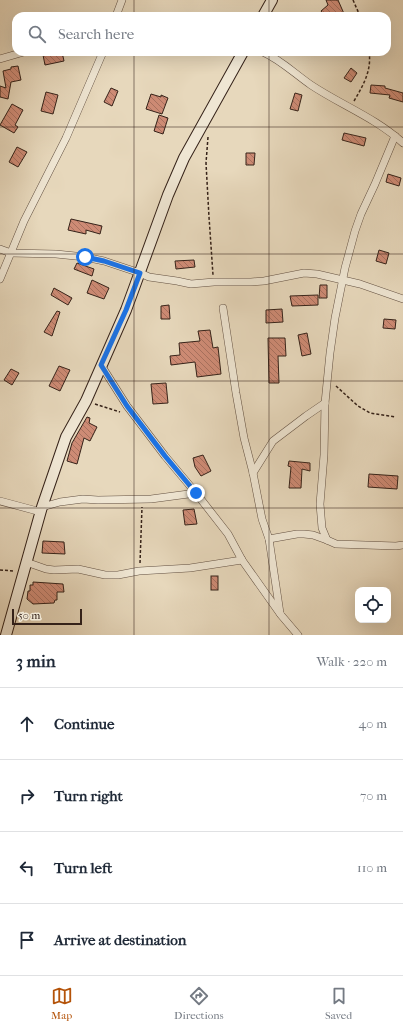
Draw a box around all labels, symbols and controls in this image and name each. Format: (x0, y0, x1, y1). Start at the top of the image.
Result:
search box (12, 12, 391, 56)
icon: search (26, 23, 48, 45)
text: Search here (58, 25, 134, 43)
route start (76, 248, 94, 266)
route end (187, 484, 205, 502)
map controls (355, 587, 391, 623)
button: locate (355, 587, 391, 623)
scale bar (12, 607, 82, 626)
text: 50 m (18, 609, 40, 622)
text: 3 min (16, 651, 56, 671)
text: Walk · 220 m (316, 654, 387, 669)
icon: ahead (16, 713, 38, 735)
text: Continue (54, 715, 114, 733)
text: 40 m (359, 716, 387, 731)
icon: right (16, 785, 38, 807)
text: Turn right (54, 787, 123, 805)
text: 70 m (360, 788, 387, 803)
icon: left (16, 857, 38, 879)
text: Turn left (54, 859, 112, 877)
text: 110 m (357, 860, 387, 875)
icon: arrive (16, 929, 38, 951)
text: Arrive at destination (54, 931, 186, 949)
tab: Map (51, 985, 73, 1022)
tab: Directions (174, 985, 224, 1022)
tab: Saved (325, 985, 352, 1022)

